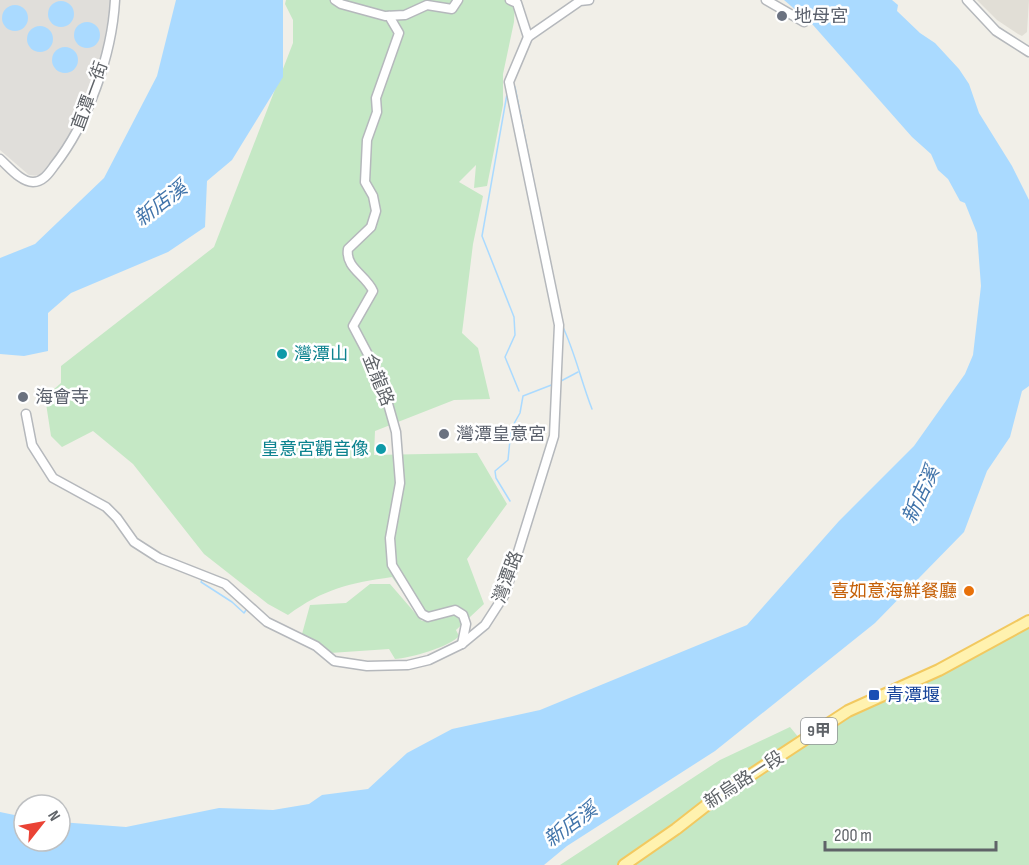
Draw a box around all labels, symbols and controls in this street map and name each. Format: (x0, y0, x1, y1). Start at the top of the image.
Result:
place label: 地母宮 (794, 6, 848, 27)
marker: 地母宮 (775, 9, 789, 23)
street label: 直潭一街 (68, 59, 112, 133)
water label: 新店溪 (130, 175, 195, 232)
place label: 灣潭山 (294, 344, 348, 365)
marker: 灣潭山 (275, 347, 289, 361)
street label: 金龍路 (358, 351, 398, 409)
place label: 海會寺 (35, 387, 89, 408)
marker: 海會寺 (16, 390, 30, 404)
place label: 灣潭皇意宮 (456, 424, 546, 445)
marker: 灣潭皇意宮 (437, 427, 451, 441)
place label: 皇意宮觀音像 (261, 439, 369, 460)
marker: 皇意宮觀音像 (374, 442, 388, 456)
water label: 新店溪 (897, 460, 946, 527)
street label: 灣潭路 (489, 548, 527, 606)
place label: 喜如意海鮮餐廳 (831, 581, 957, 602)
marker: 喜如意海鮮餐廳 (962, 584, 976, 598)
place label: 青潭堰 (886, 685, 940, 706)
marker: 青潭堰 (867, 688, 881, 702)
road number: 9甲 (801, 718, 837, 744)
street label: 新烏路一段 (701, 747, 787, 813)
north arrow (12, 793, 72, 853)
water label: 新店溪 (540, 796, 605, 852)
text: N (43, 807, 64, 825)
scale bar (825, 814, 996, 852)
text: 200 m (834, 825, 872, 846)

